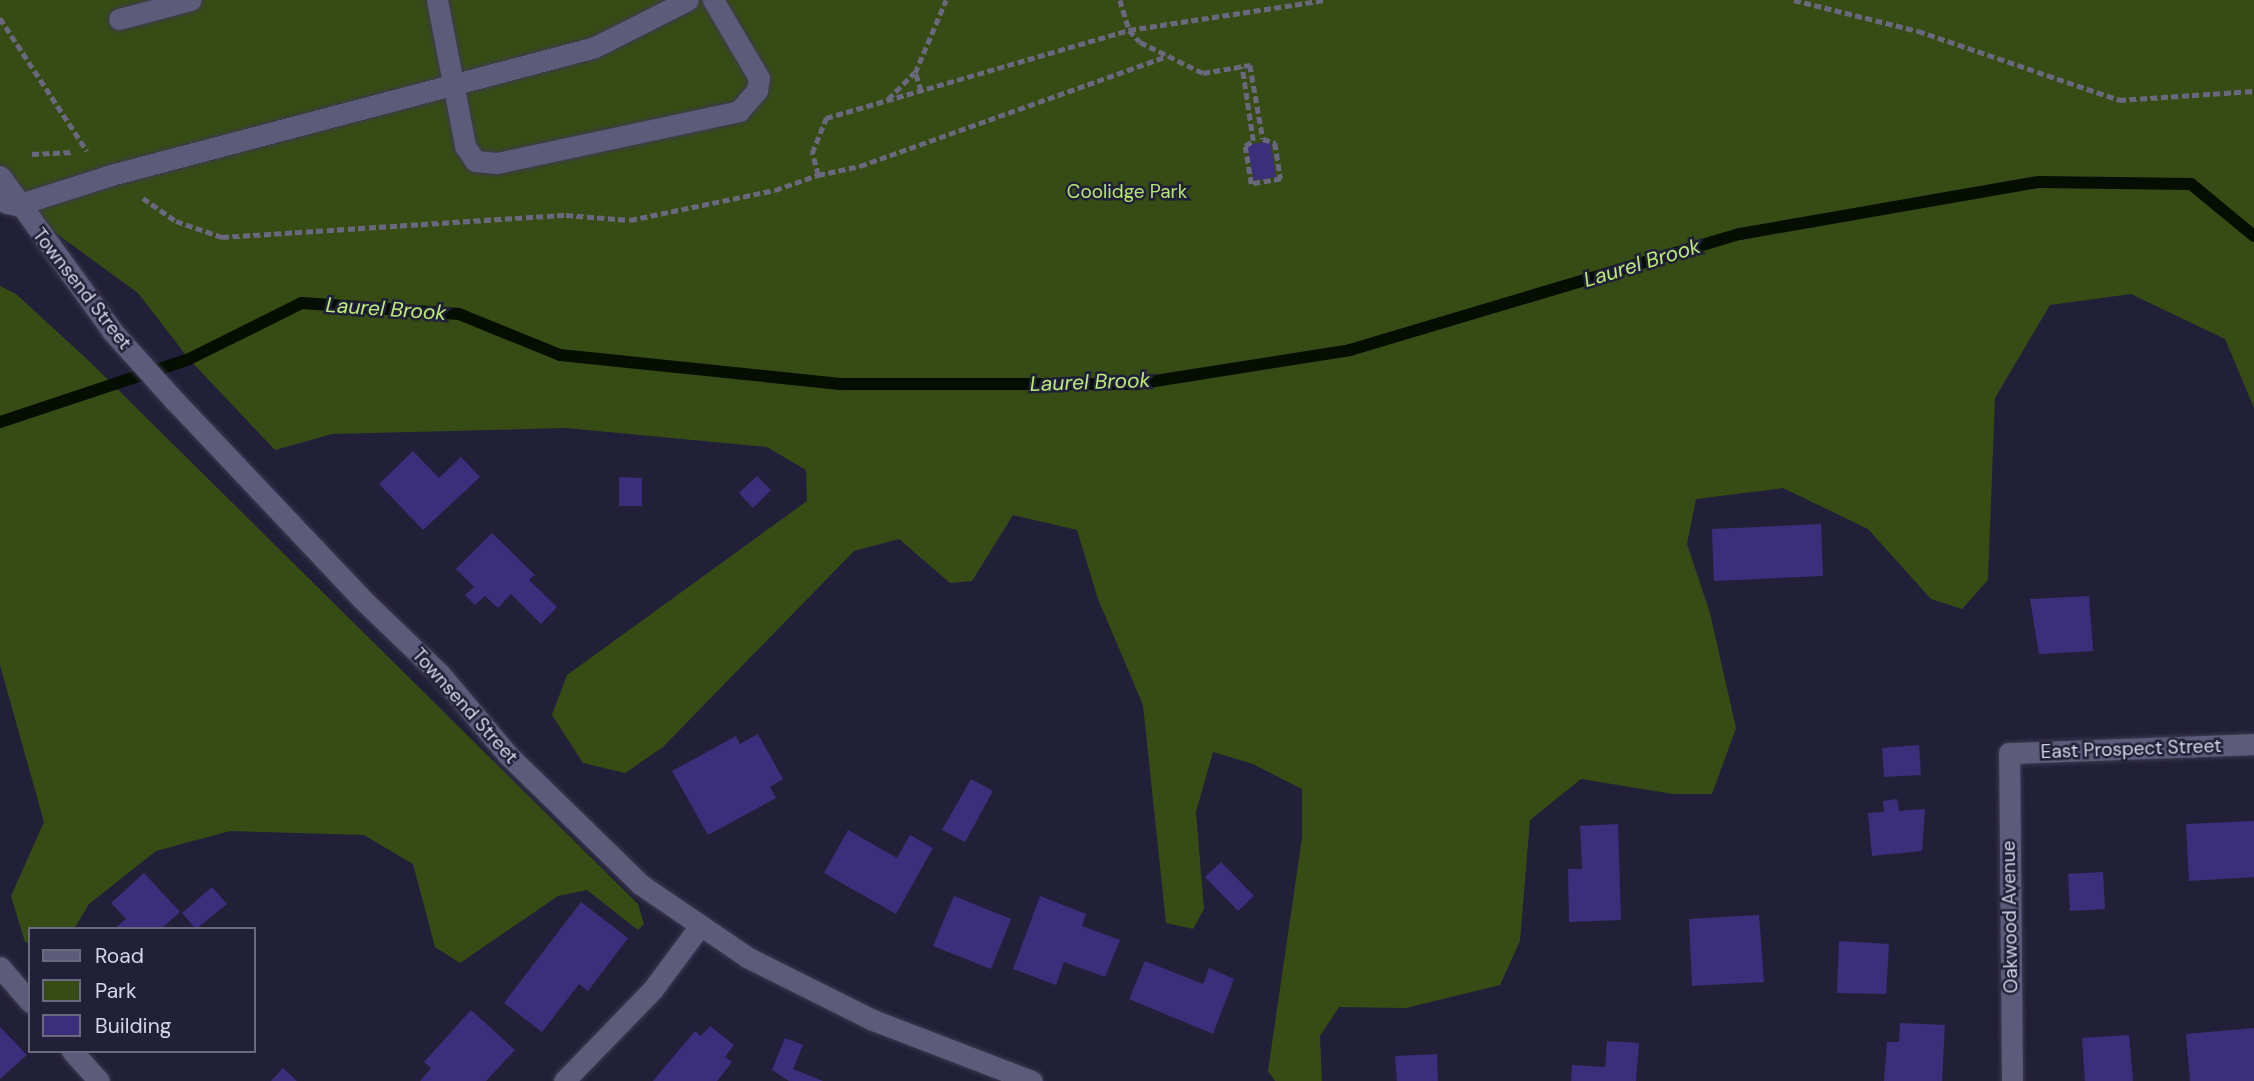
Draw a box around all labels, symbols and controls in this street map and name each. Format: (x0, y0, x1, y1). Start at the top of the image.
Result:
park label: Coolidge Park (1067, 181, 1187, 203)
street label: Townsend Street (28, 224, 136, 354)
water label: Laurel Brook (1581, 233, 1703, 293)
water label: Laurel Brook (325, 292, 447, 326)
water label: Laurel Brook (1029, 367, 1151, 397)
street label: Townsend Street (407, 644, 523, 768)
street label: East Prospect Street (2040, 734, 2222, 764)
street label: Oakwood Avenue (1997, 840, 2023, 994)
legend (28, 927, 256, 1053)
text: Road (95, 942, 144, 970)
text: Park (95, 977, 136, 1005)
text: Building (95, 1012, 171, 1040)

